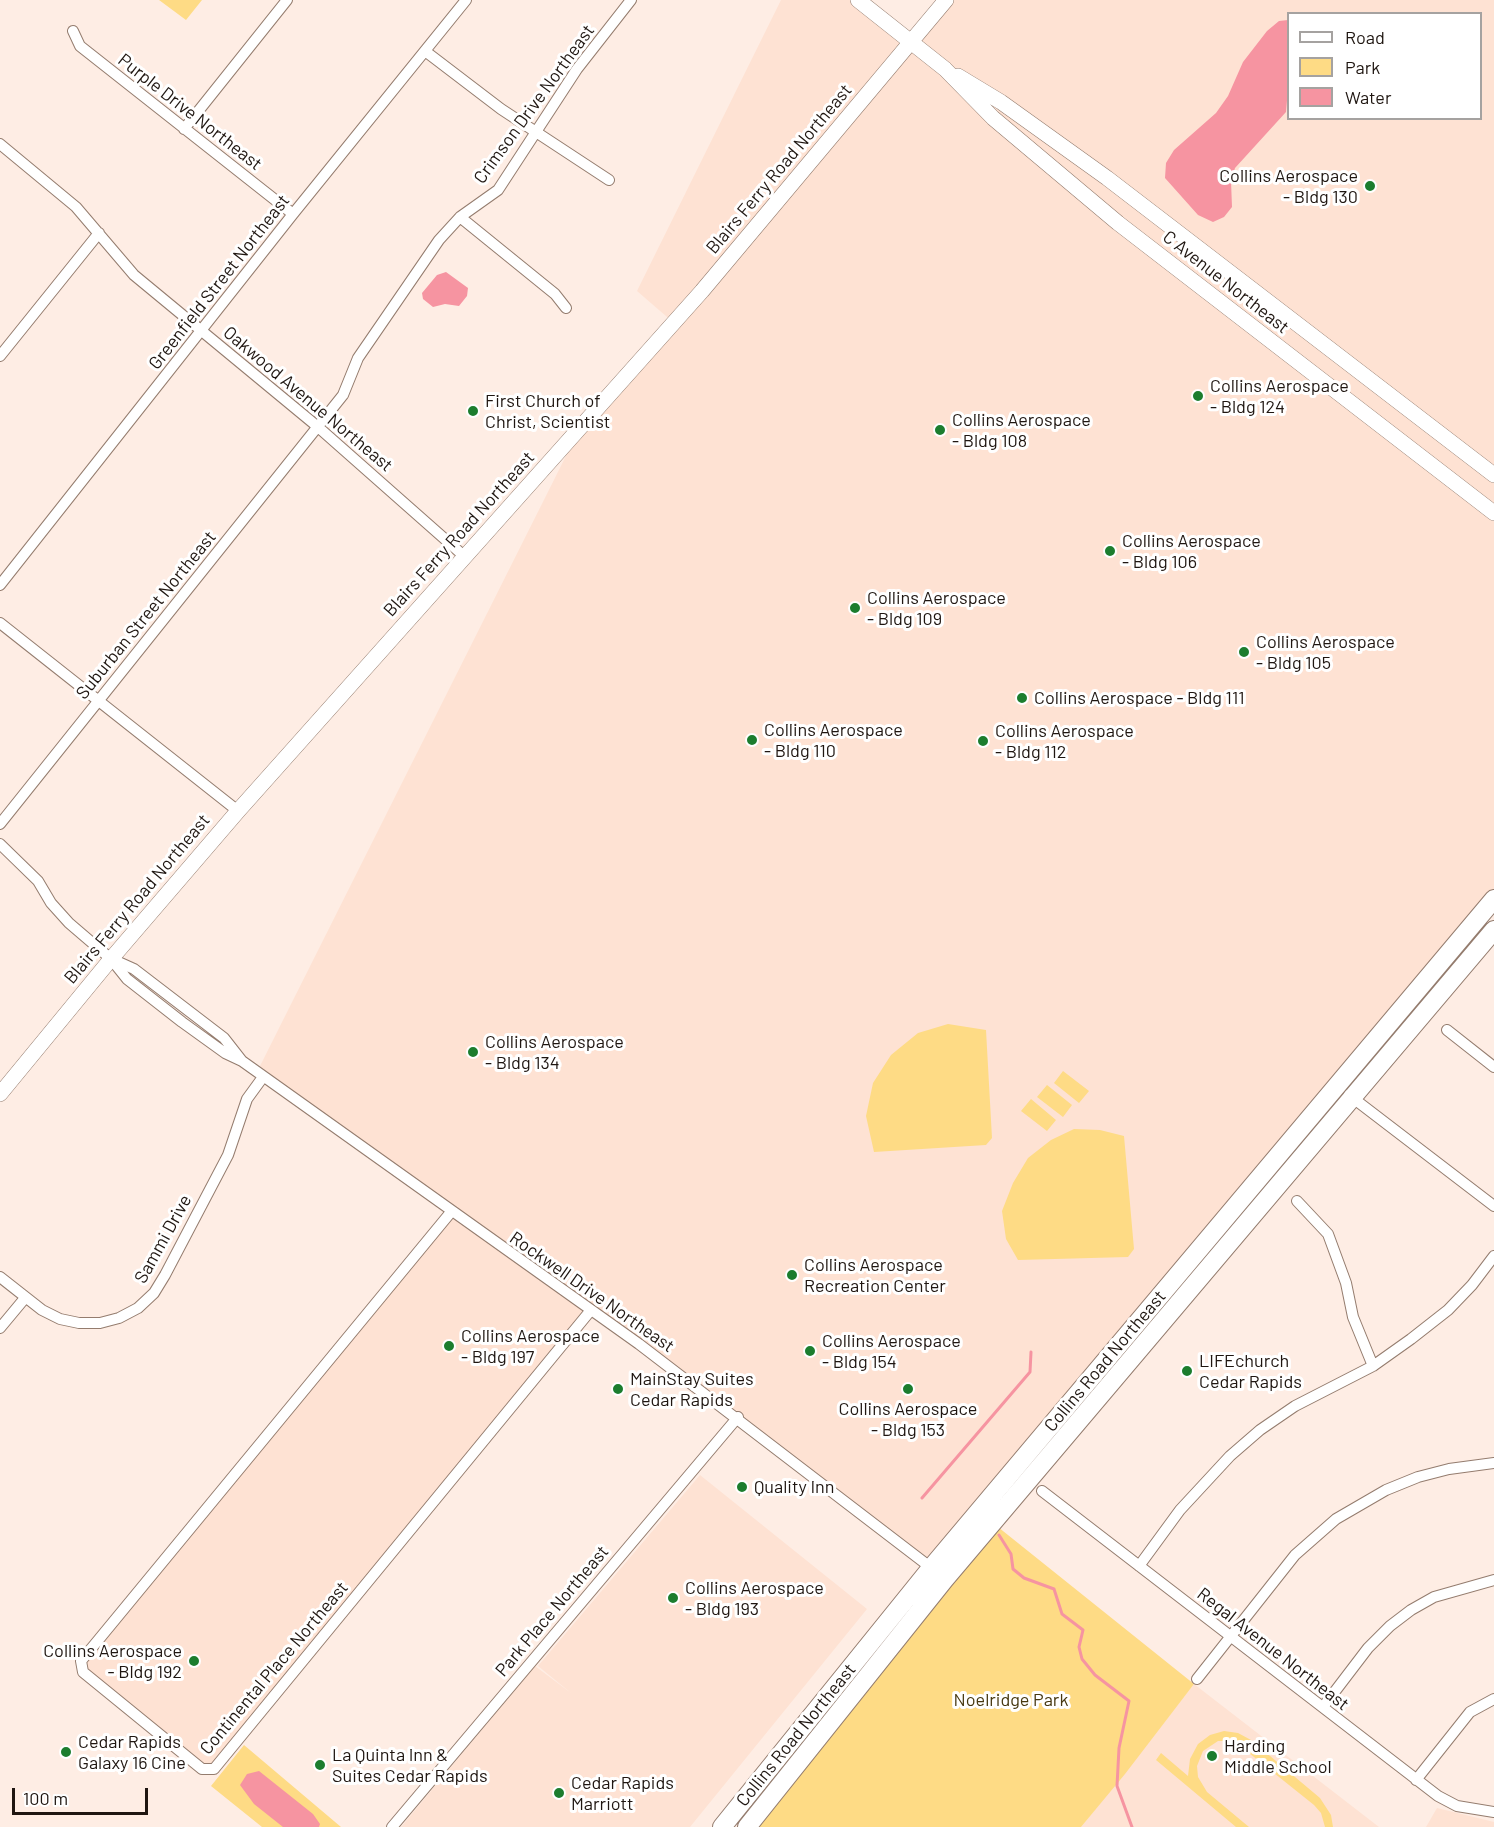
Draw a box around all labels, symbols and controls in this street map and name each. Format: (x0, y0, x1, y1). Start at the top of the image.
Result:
legend (1287, 12, 1482, 120)
street label: Crimson Drive Northeast (469, 20, 599, 188)
text: Road (1345, 26, 1385, 48)
street label: Purple Drive Northeast (114, 49, 266, 175)
text: Park (1345, 56, 1380, 78)
street label: Blairs Ferry Road Northeast (702, 80, 856, 258)
text: Water (1345, 86, 1392, 108)
place label: Collins Aerospace - Bldg 130 (1219, 165, 1358, 207)
marker: Collins Aerospace - Bldg 130 (1363, 179, 1377, 193)
street label: Greenfield Street Northeast (144, 190, 294, 374)
street label: C Avenue Northeast (1159, 226, 1293, 338)
street label: Oakwood Avenue Northeast (219, 322, 397, 476)
place label: Collins Aerospace - Bldg 124 (1210, 375, 1349, 418)
marker: Collins Aerospace - Bldg 124 (1191, 389, 1205, 403)
place label: First Church of Christ, Scientist (485, 390, 610, 432)
marker: First Church of Christ, Scientist (466, 404, 480, 418)
place label: Collins Aerospace - Bldg 108 (952, 409, 1091, 452)
marker: Collins Aerospace - Bldg 108 (933, 423, 947, 437)
street label: Blairs Ferry Road Northeast (379, 447, 539, 621)
street label: Suburban Street Northeast (72, 527, 220, 703)
place label: Collins Aerospace - Bldg 106 (1122, 530, 1261, 572)
marker: Collins Aerospace - Bldg 106 (1103, 544, 1117, 558)
place label: Collins Aerospace - Bldg 109 (867, 587, 1006, 630)
marker: Collins Aerospace - Bldg 109 (848, 601, 862, 615)
place label: Collins Aerospace - Bldg 105 (1256, 631, 1395, 674)
marker: Collins Aerospace - Bldg 105 (1237, 645, 1251, 659)
place label: Collins Aerospace - Bldg 111 (1034, 687, 1245, 709)
marker: Collins Aerospace - Bldg 111 (1015, 691, 1029, 705)
place label: Collins Aerospace - Bldg 110 (764, 719, 903, 762)
place label: Collins Aerospace - Bldg 112 (995, 720, 1134, 762)
marker: Collins Aerospace - Bldg 110 (745, 733, 759, 747)
marker: Collins Aerospace - Bldg 112 (976, 734, 990, 748)
street label: Blairs Ferry Road Northeast (60, 810, 214, 988)
place label: Collins Aerospace - Bldg 134 (485, 1031, 624, 1074)
marker: Collins Aerospace - Bldg 134 (466, 1045, 480, 1059)
street label: Sammi Drive (130, 1191, 196, 1287)
street label: Rockwell Drive Northeast (506, 1227, 678, 1357)
place label: Collins Aerospace Recreation Center (804, 1254, 946, 1296)
marker: Collins Aerospace Recreation Center (785, 1268, 799, 1282)
street label: Collins Road Northeast (1040, 1286, 1170, 1436)
place label: Collins Aerospace - Bldg 197 (461, 1325, 600, 1368)
place label: Collins Aerospace - Bldg 154 (822, 1330, 961, 1372)
marker: Collins Aerospace - Bldg 197 (442, 1339, 456, 1353)
marker: Collins Aerospace - Bldg 154 (803, 1344, 817, 1358)
place label: LIFEchurch Cedar Rapids (1199, 1350, 1302, 1392)
marker: LIFEchurch Cedar Rapids (1180, 1364, 1194, 1378)
place label: MainStay Suites Cedar Rapids (630, 1368, 754, 1410)
marker: MainStay Suites Cedar Rapids (611, 1382, 625, 1396)
marker: Collins Aerospace - Bldg 153 (901, 1382, 915, 1396)
place label: Collins Aerospace - Bldg 153 (839, 1398, 977, 1440)
place label: Quality Inn (754, 1476, 834, 1498)
marker: Quality Inn (735, 1480, 749, 1494)
street label: Park Place Northeast (491, 1541, 613, 1681)
street label: Continental Place Northeast (195, 1577, 353, 1759)
place label: Collins Aerospace - Bldg 193 (685, 1577, 824, 1620)
street label: Regal Avenue Northeast (1193, 1583, 1353, 1715)
marker: Collins Aerospace - Bldg 193 (666, 1591, 680, 1605)
place label: Collins Aerospace - Bldg 192 (43, 1640, 182, 1682)
marker: Collins Aerospace - Bldg 192 (187, 1654, 201, 1668)
street label: Collins Road Northeast (732, 1659, 860, 1811)
park label: Noelridge Park (954, 1689, 1068, 1711)
place label: Cedar Rapids Galaxy 16 Cine (78, 1731, 186, 1774)
place label: Harding Middle School (1224, 1735, 1332, 1778)
place label: La Quinta Inn & Suites Cedar Rapids (332, 1744, 488, 1786)
marker: Cedar Rapids Galaxy 16 Cine (59, 1745, 73, 1759)
marker: Harding Middle School (1205, 1749, 1219, 1763)
marker: La Quinta Inn & Suites Cedar Rapids (313, 1758, 327, 1772)
place label: Cedar Rapids Marriott (571, 1772, 674, 1814)
scale bar (15, 1776, 152, 1814)
marker: Cedar Rapids Marriott (552, 1786, 566, 1800)
text: 100 m (23, 1787, 68, 1809)

